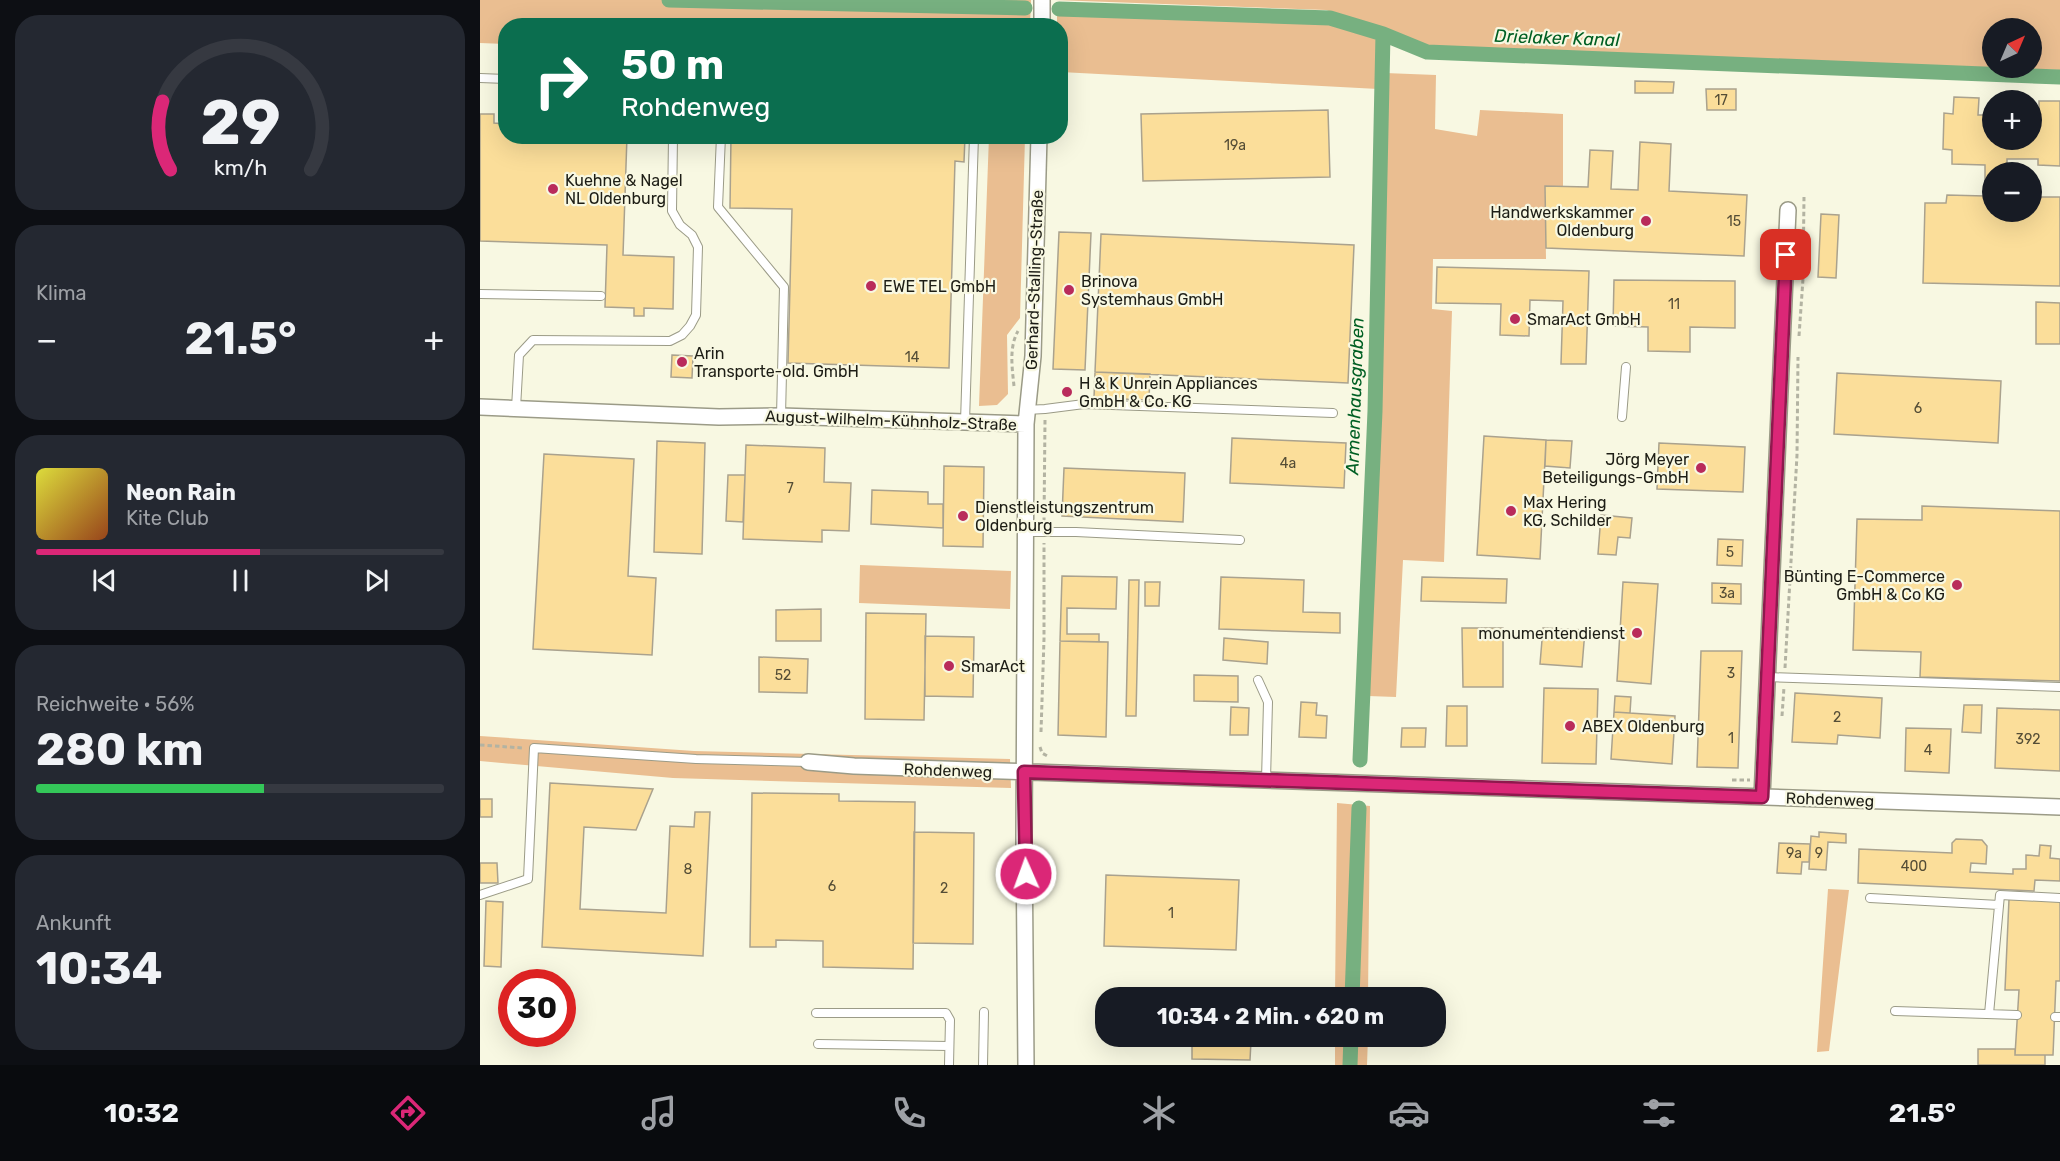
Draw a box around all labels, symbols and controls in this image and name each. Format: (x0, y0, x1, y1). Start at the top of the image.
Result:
north arrow (1982, 18, 2042, 78)
map controls (1982, 18, 2042, 222)
water label: Drielaker Kanal (1494, 25, 1621, 51)
text: 50 m (621, 40, 724, 90)
icon: right (522, 42, 600, 120)
text: 29 (200, 86, 280, 160)
button: + (1982, 90, 2042, 150)
text: Rohdenweg (621, 91, 770, 123)
house number: 17 (1714, 92, 1728, 109)
house number: 19a (1224, 137, 1246, 154)
text: km/h (213, 155, 267, 180)
button: − (1982, 162, 2042, 222)
place label: Kuehne & Nagel NL Oldenburg (565, 171, 683, 208)
marker: Kuehne & Nagel NL Oldenburg (546, 182, 560, 196)
street label: Gerhard-Stalling-Straße (1022, 190, 1047, 370)
place label: Handwerkskammer Oldenburg (1490, 203, 1634, 240)
house number: 15 (1727, 213, 1741, 230)
marker: Handwerkskammer Oldenburg (1639, 214, 1653, 228)
pin (1760, 229, 1811, 280)
icon: arrive (1769, 238, 1802, 271)
place label: Brinova Systemhaus GmbH (1081, 272, 1223, 309)
place label: EWE TEL GmbH (883, 277, 996, 296)
marker: EWE TEL GmbH (864, 279, 878, 293)
text: Klima (36, 281, 87, 305)
marker: Brinova Systemhaus GmbH (1062, 283, 1076, 297)
house number: 11 (1668, 296, 1680, 313)
place label: SmarAct GmbH (1527, 310, 1641, 329)
text: 21.5° (184, 312, 296, 365)
marker: SmarAct GmbH (1508, 312, 1522, 326)
water label: Armenhausgraben (1341, 317, 1369, 476)
text: − (36, 320, 57, 359)
text: + (423, 320, 444, 359)
place label: Arin Transporte-old. GmbH (694, 344, 859, 381)
house number: 14 (905, 349, 920, 366)
marker: Arin Transporte-old. GmbH (675, 355, 689, 369)
place label: H & K Unrein Appliances GmbH & Co. KG (1079, 374, 1258, 411)
marker: H & K Unrein Appliances GmbH & Co. KG (1060, 385, 1074, 399)
house number: 6 (1914, 400, 1922, 417)
street label: August-Wilhelm-Kühnholz-Straße (765, 407, 1017, 434)
place label: Jörg Meyer Beteiligungs-GmbH (1542, 450, 1689, 487)
house number: 4a (1280, 455, 1296, 472)
marker: Jörg Meyer Beteiligungs-GmbH (1694, 461, 1708, 475)
text: Neon Rain (126, 479, 236, 506)
house number: 7 (786, 480, 794, 497)
place label: Max Hering KG, Schilder (1523, 493, 1611, 530)
place label: Dienstleistungszentrum Oldenburg (975, 498, 1154, 535)
marker: Max Hering KG, Schilder (1504, 504, 1518, 518)
text: Kite Club (126, 506, 209, 530)
marker: Dienstleistungszentrum Oldenburg (956, 509, 970, 523)
house number: 5 (1726, 544, 1734, 561)
icon: previous (88, 564, 121, 597)
icon: pause (224, 564, 257, 597)
icon: next (360, 564, 393, 597)
place label: Bünting E-Commerce GmbH & Co KG (1784, 567, 1945, 604)
marker: Bünting E-Commerce GmbH & Co KG (1950, 578, 1964, 592)
house number: 3a (1719, 585, 1735, 602)
place label: monumentendienst (1478, 624, 1625, 643)
marker: monumentendienst (1630, 626, 1644, 640)
place label: SmarAct (961, 657, 1025, 676)
marker: SmarAct (942, 659, 956, 673)
house number: 3 (1727, 665, 1735, 682)
house number: 52 (775, 667, 791, 684)
text: Reichweite · 56% (36, 692, 194, 716)
house number: 2 (1833, 709, 1841, 726)
place label: ABEX Oldenburg (1582, 717, 1705, 736)
marker: ABEX Oldenburg (1563, 719, 1577, 733)
text: 280 km (36, 723, 203, 776)
house number: 1 (1728, 730, 1734, 747)
house number: 392 (2016, 731, 2040, 748)
house number: 4 (1924, 742, 1933, 759)
street label: Rohdenweg (903, 759, 993, 782)
street label: Rohdenweg (1785, 788, 1875, 811)
position arrow (994, 842, 1058, 906)
house number: 9a (1786, 845, 1802, 862)
house number: 9 (1815, 845, 1823, 862)
house number: 400 (1901, 858, 1927, 875)
house number: 8 (684, 861, 693, 878)
house number: 6 (828, 878, 836, 895)
house number: 2 (940, 880, 948, 897)
house number: 1 (1168, 905, 1174, 922)
text: Ankunft (36, 911, 111, 935)
text: 10:34 (36, 942, 163, 995)
speed limit sign: 30 (498, 969, 576, 1047)
text: 10:34 · 2 Min. · 620 m (1157, 1003, 1384, 1030)
icon: directions (387, 1092, 429, 1134)
icon: music (638, 1092, 680, 1134)
icon: phone (888, 1092, 930, 1134)
icon: climate (1138, 1092, 1180, 1134)
icon: car (1388, 1092, 1430, 1134)
icon: filters (1638, 1092, 1680, 1134)
text: 10:32 (104, 1097, 179, 1129)
text: 21.5° (1889, 1097, 1956, 1129)

